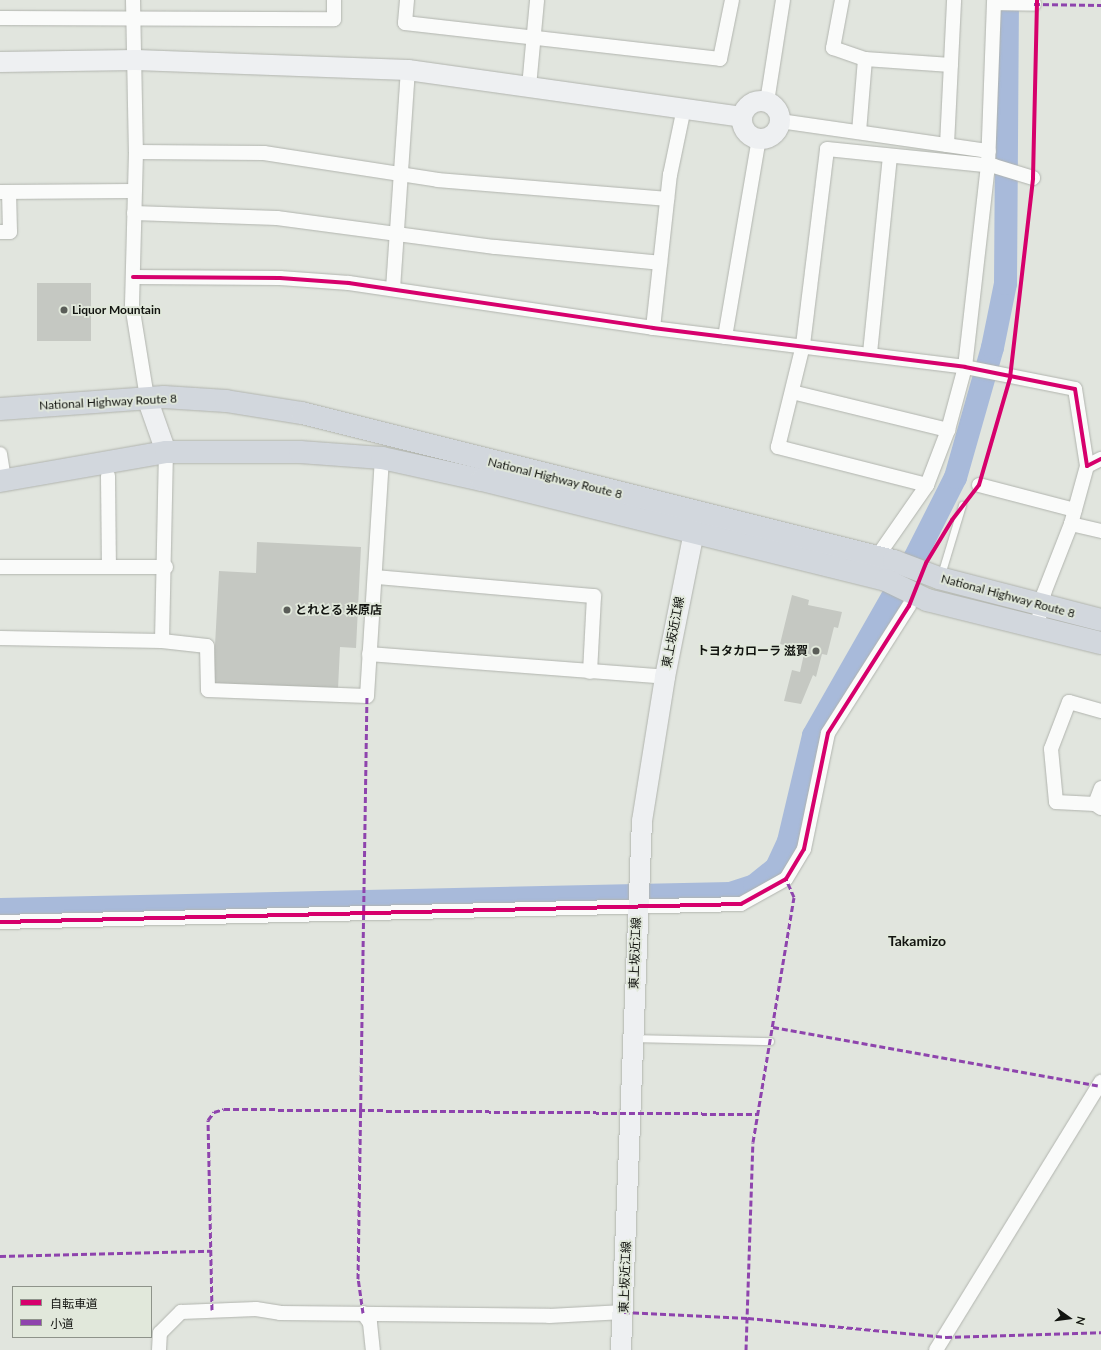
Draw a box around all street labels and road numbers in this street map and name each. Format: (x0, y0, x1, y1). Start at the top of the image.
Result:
street label: National Highway Route 8 (39, 391, 177, 413)
street label: National Highway Route 8 (486, 454, 624, 502)
street label: National Highway Route 8 (939, 571, 1077, 621)
street label: 東上坂近江線 (659, 595, 687, 669)
street label: 東上坂近江線 (627, 917, 643, 989)
street label: 東上坂近江線 (617, 1241, 633, 1313)

